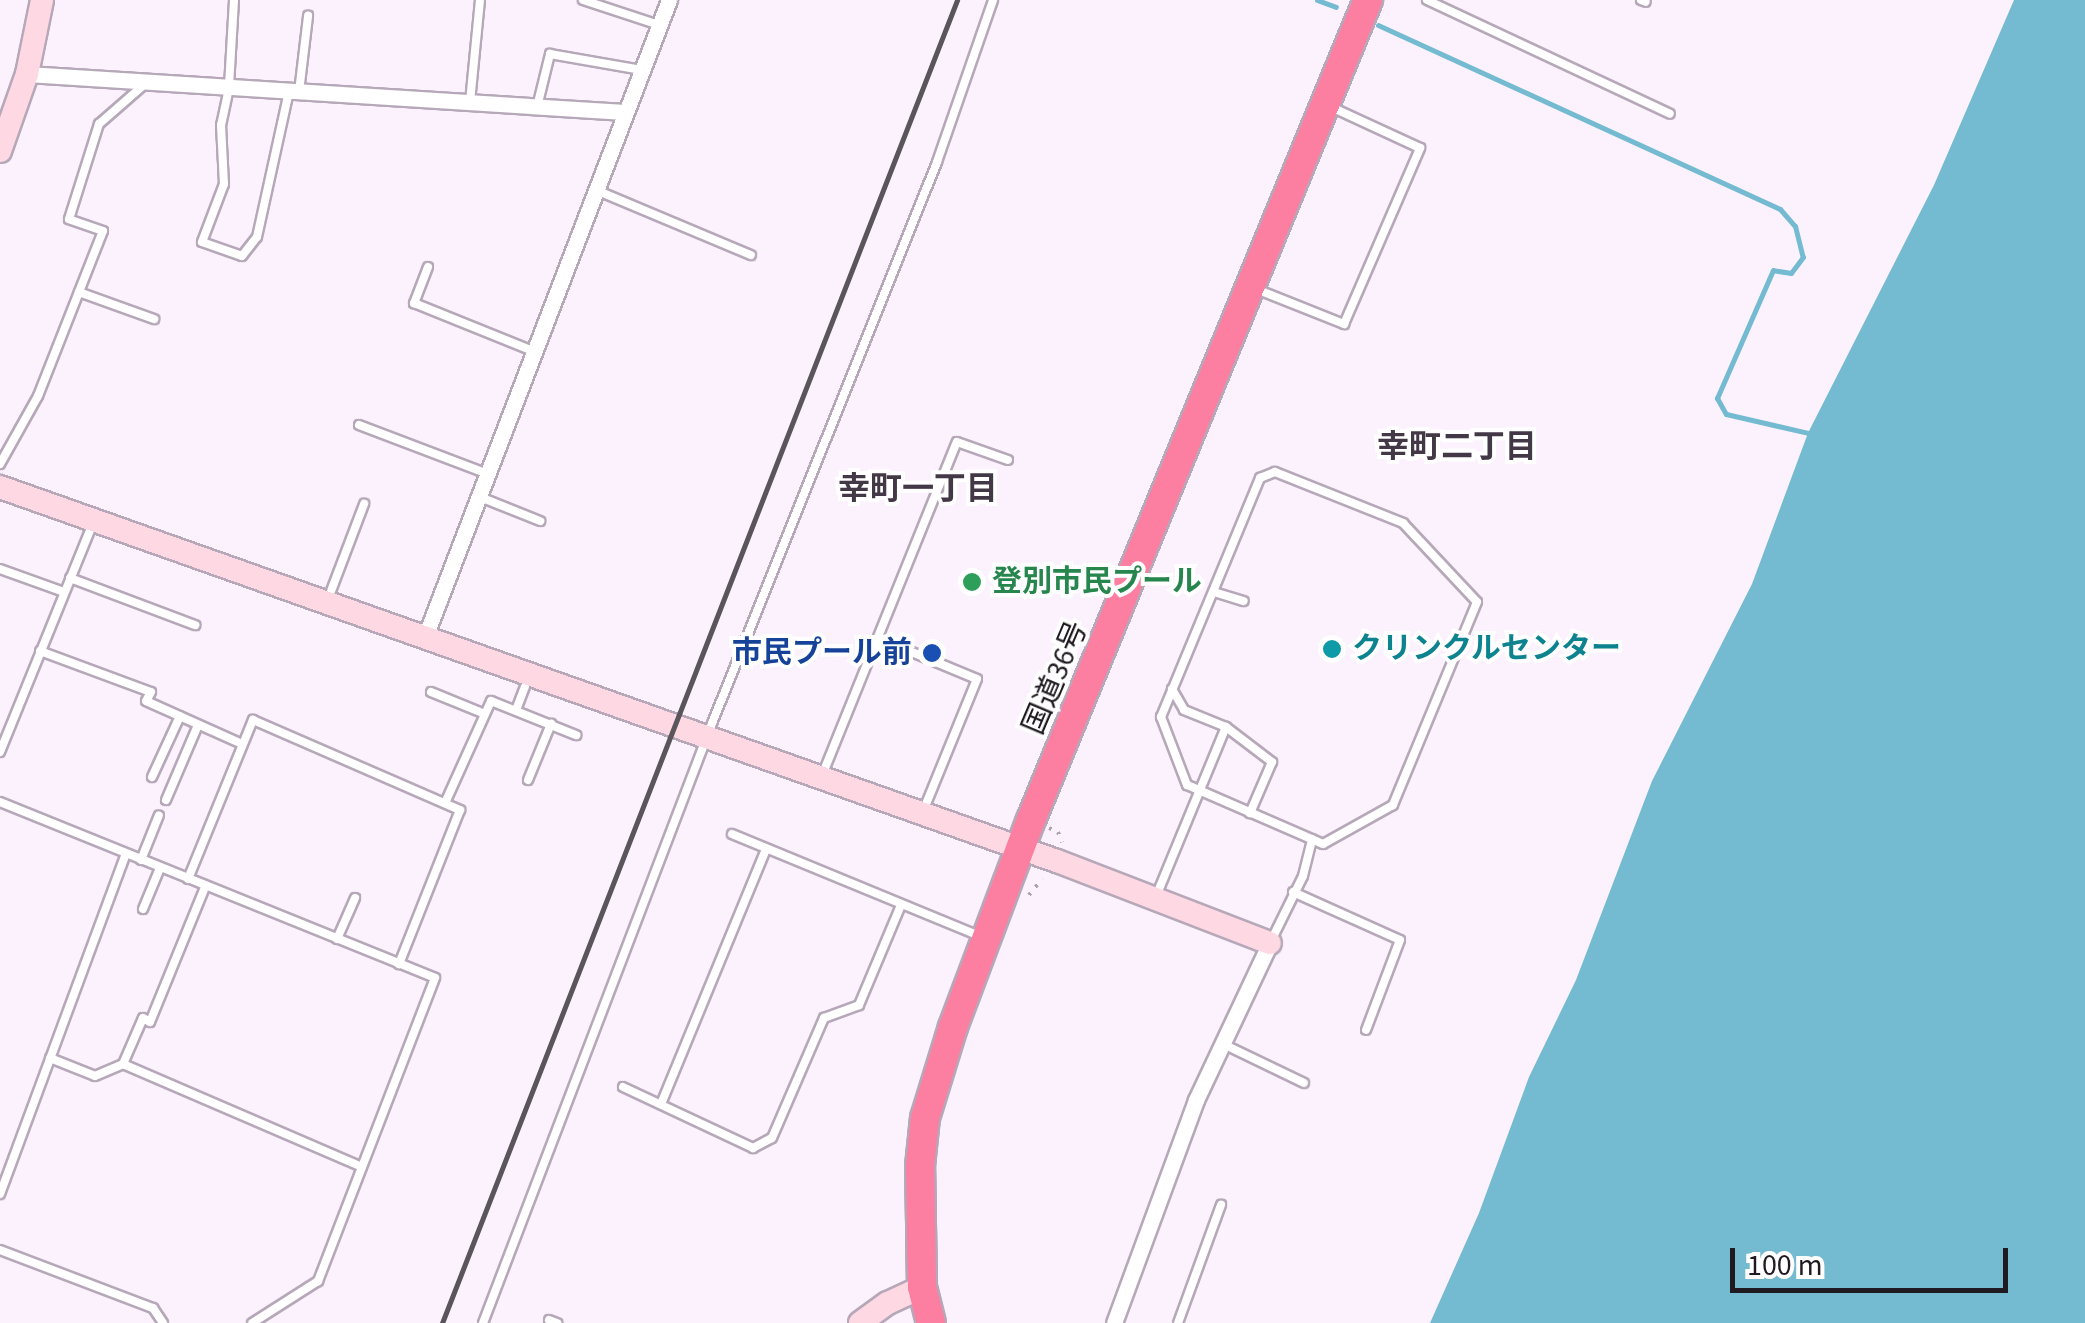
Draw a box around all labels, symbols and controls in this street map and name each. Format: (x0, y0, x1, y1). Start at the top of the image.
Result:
district label: 幸町二丁目 (1377, 428, 1537, 466)
district label: 幸町一丁目 (838, 470, 998, 508)
place label: 登別市民プール (992, 564, 1202, 600)
marker: 登別市民プール (961, 571, 983, 593)
street label: 国道36号 (1016, 616, 1096, 740)
place label: クリンクルセンター (1352, 631, 1622, 667)
place label: 市民プール前 (732, 635, 912, 671)
marker: クリンクルセンター (1321, 638, 1343, 660)
marker: 市民プール前 (921, 642, 943, 664)
scale bar (1735, 1228, 2012, 1290)
text: 100 m (1747, 1244, 1823, 1287)

